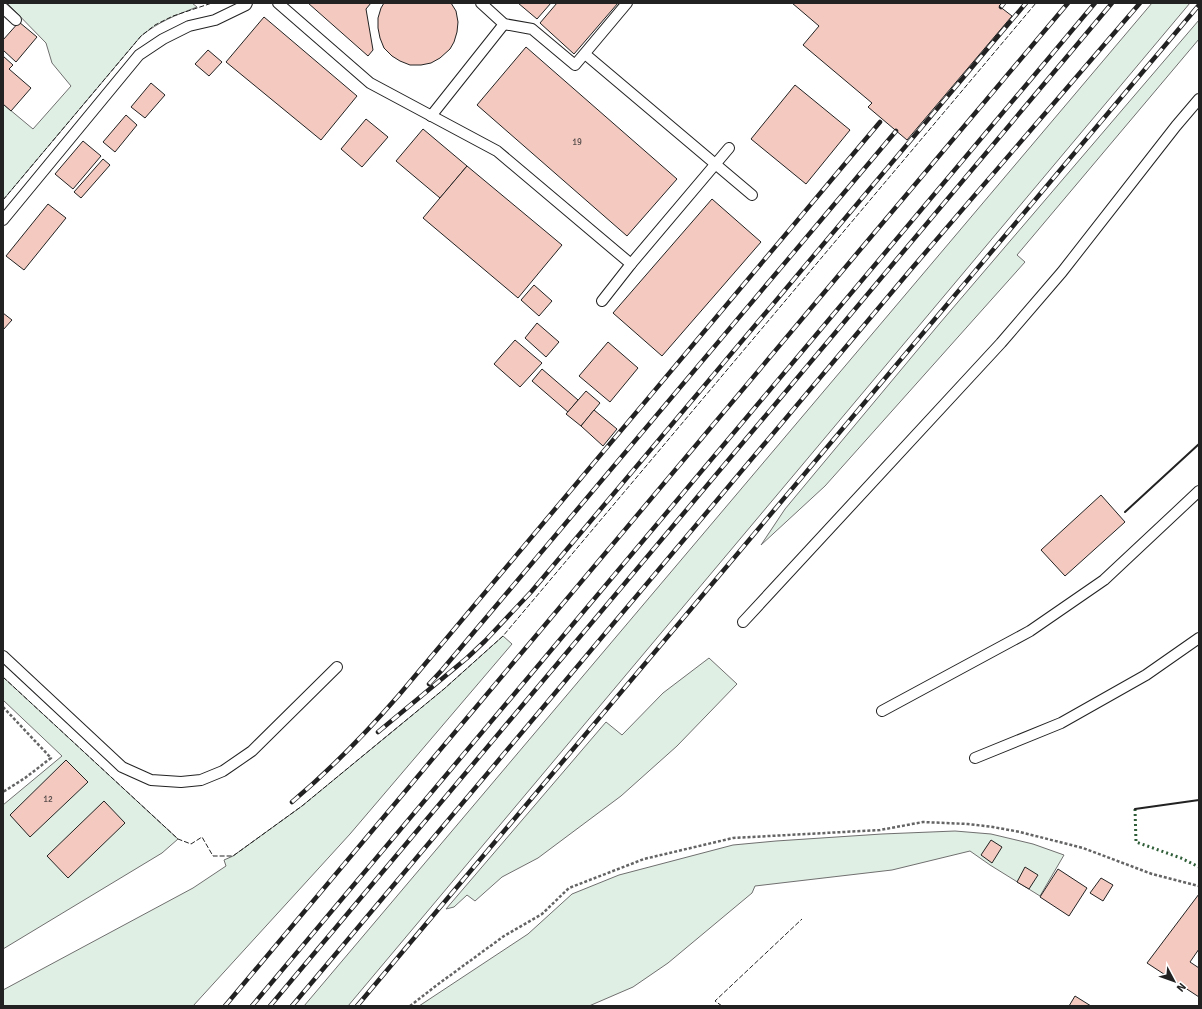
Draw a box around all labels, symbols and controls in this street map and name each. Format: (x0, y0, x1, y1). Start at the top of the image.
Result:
house number: 19 (572, 137, 582, 148)
house number: 12 (43, 794, 53, 805)
north arrow (1154, 961, 1194, 1001)
text: N (1174, 980, 1189, 994)

